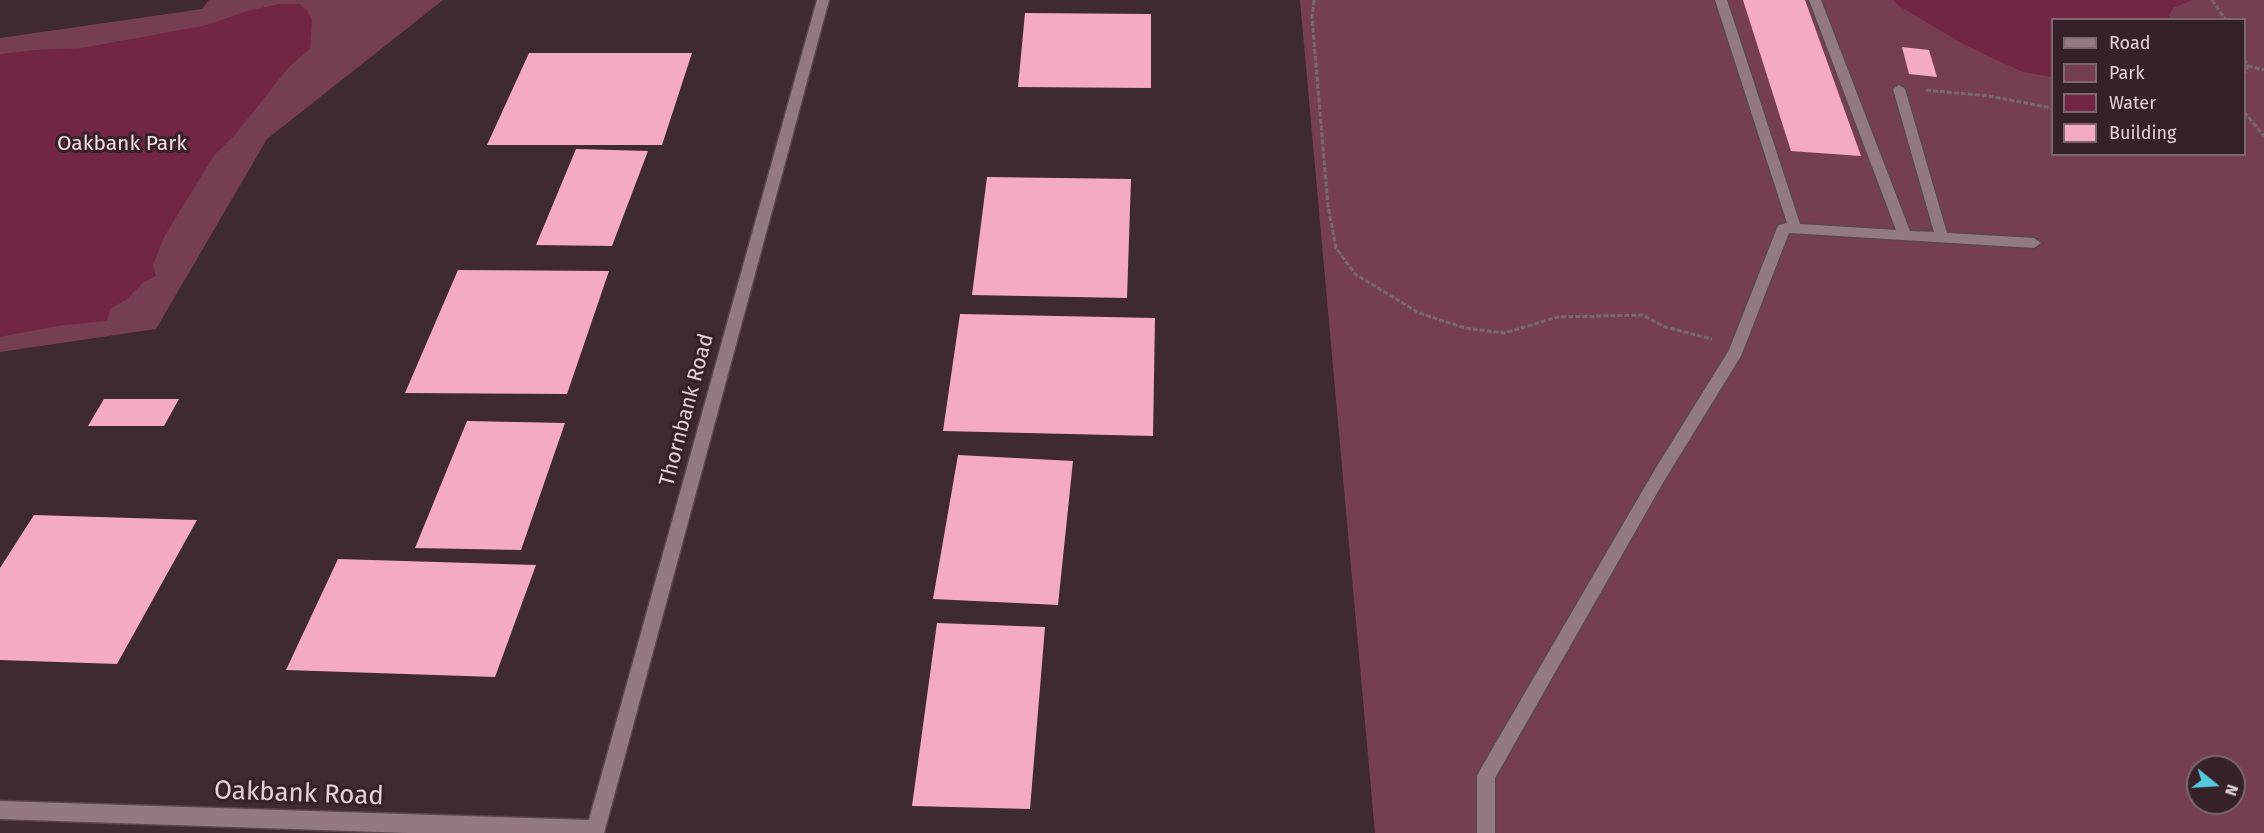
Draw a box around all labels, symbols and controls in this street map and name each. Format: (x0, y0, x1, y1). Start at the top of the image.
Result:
legend (2051, 18, 2246, 156)
text: Road (2109, 32, 2151, 54)
text: Park (2109, 62, 2144, 84)
text: Water (2109, 92, 2156, 114)
text: Building (2109, 122, 2176, 144)
park label: Oakbank Park (57, 131, 187, 157)
street label: Thornbank Road (655, 331, 719, 489)
north arrow (2186, 755, 2246, 815)
street label: Oakbank Road (214, 775, 384, 813)
text: N (2221, 782, 2242, 798)

